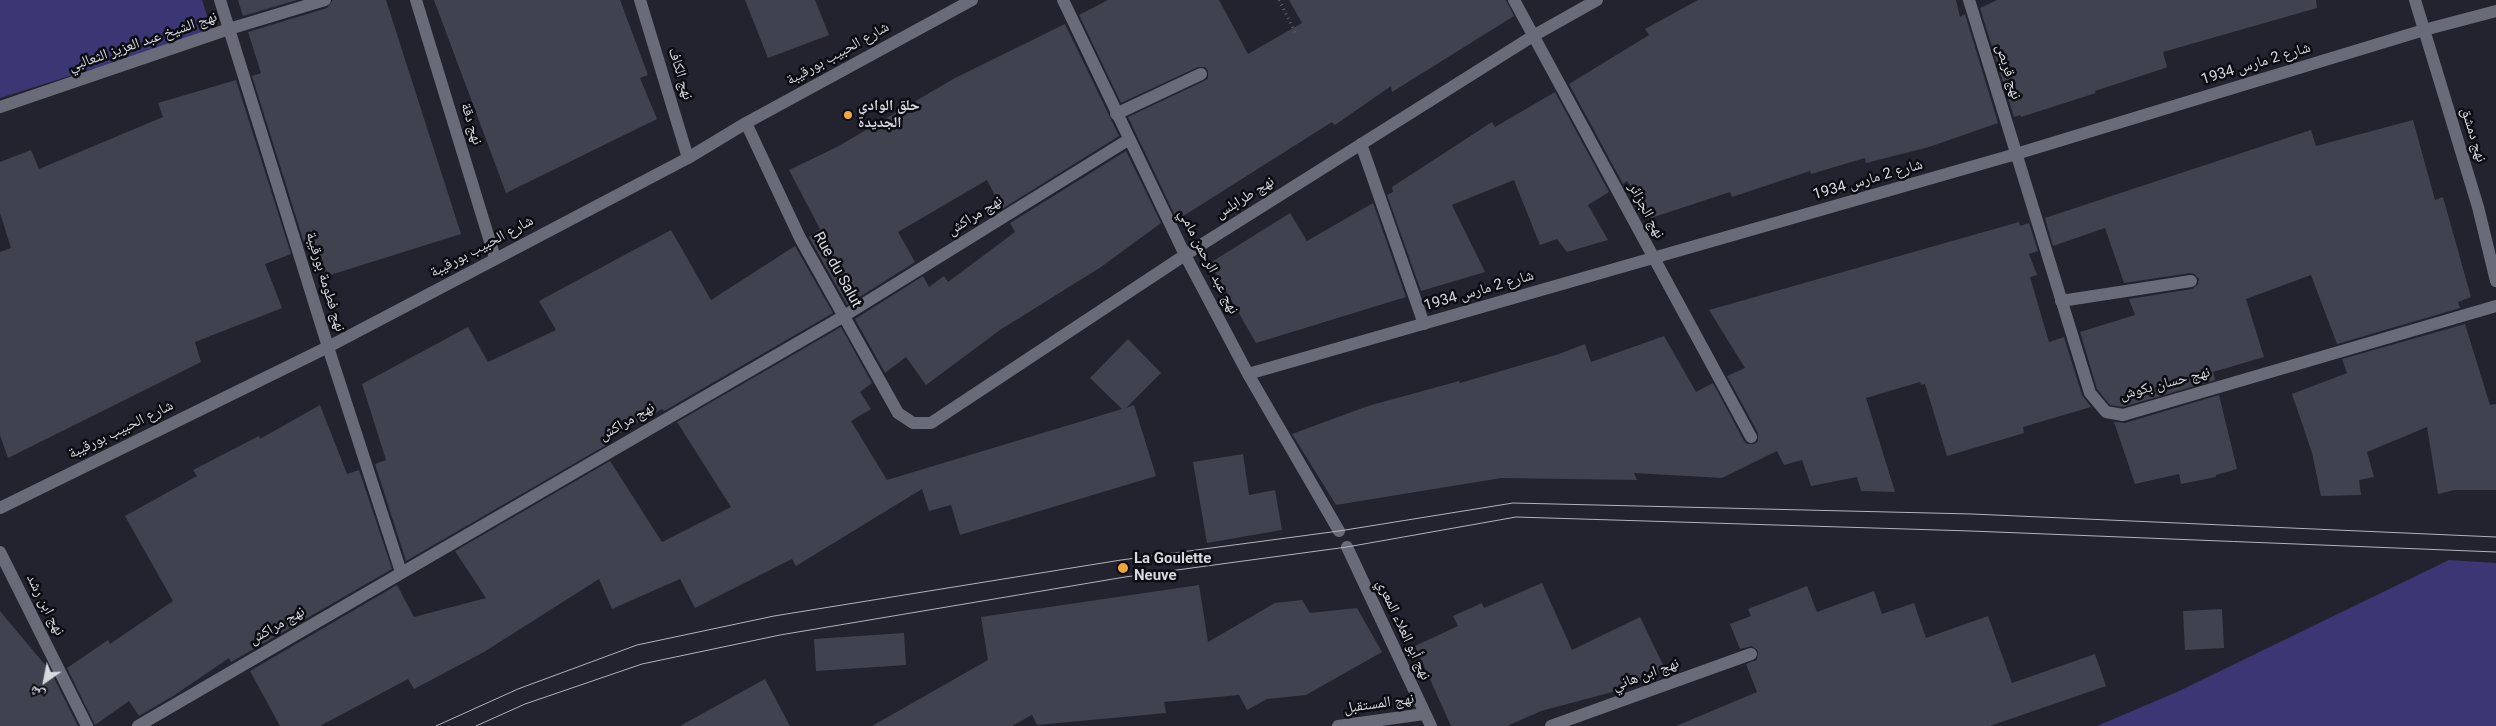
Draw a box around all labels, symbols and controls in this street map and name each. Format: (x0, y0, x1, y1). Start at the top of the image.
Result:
street label: نهج الشيخ عبد العزيز الثعالبي (66, 8, 220, 76)
street label: شارع الحبيب بورقيبة (784, 18, 892, 90)
street label: شارع 2 مارس 1934 (2199, 39, 2313, 89)
street label: نهج قربص (1991, 42, 2025, 102)
street label: نهج الكاف (664, 46, 696, 102)
place label: حلق الوادي الجديدة (858, 97, 920, 132)
street label: نهج دقة (456, 101, 486, 147)
street label: نهج دمشق (2456, 106, 2490, 164)
marker: حلق الوادي الجديدة (842, 109, 854, 121)
street label: شارع 2 مارس 1934 (1811, 156, 1925, 204)
street label: نهج طرابلس (1212, 173, 1278, 223)
street label: نهج الجزائر (1624, 180, 1668, 242)
street label: نهج مراكش (944, 192, 1006, 240)
street label: نهج عبد الرحمن مامي (1174, 207, 1242, 317)
street label: شارع الحبيب بورقيبة (427, 212, 537, 282)
street label: Rue du Salut (809, 229, 865, 311)
street label: نهج فطومة بورقيبة (301, 230, 349, 334)
street label: شارع 2 مارس 1934 (1422, 267, 1536, 315)
street label: نهج حسان بكوش (2118, 363, 2212, 405)
street label: شارع الحبيب بورقيبة (66, 397, 176, 463)
street label: نهج مراكش (596, 399, 658, 445)
place label: La Goulette Neuve (1134, 550, 1211, 585)
marker: La Goulette Neuve (1116, 561, 1130, 575)
street label: نهج ابن رشد (22, 571, 68, 639)
street label: نهج أبو العلاء المعري (1372, 577, 1434, 683)
street label: نهج مراكش (246, 603, 308, 649)
street label: نهج ابن هاني (1610, 655, 1682, 695)
north arrow (20, 656, 70, 706)
text: ش (26, 683, 47, 704)
street label: نهج المستقبل (1343, 690, 1415, 718)

